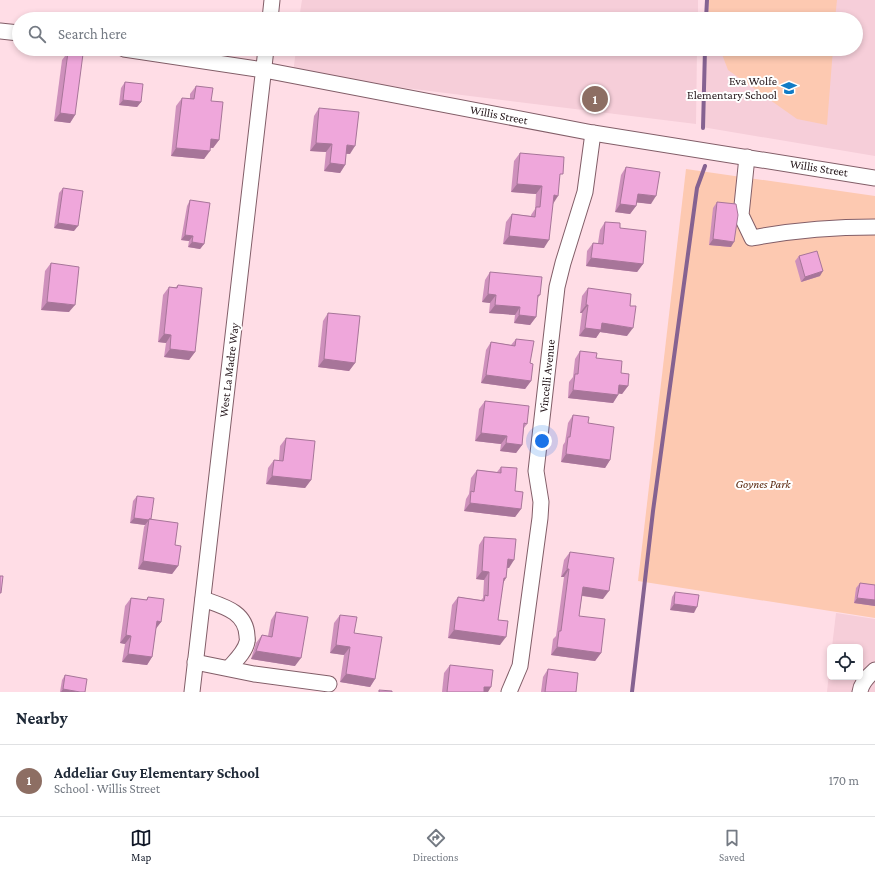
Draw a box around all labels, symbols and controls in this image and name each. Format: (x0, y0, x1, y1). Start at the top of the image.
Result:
search box (12, 12, 863, 56)
icon: search (26, 23, 48, 45)
text: Search here (58, 26, 127, 42)
place label: Eva Wolfe Elementary School (687, 74, 777, 102)
school or university icon: Eva Wolfe Elementary School (780, 79, 798, 97)
pin: 1 (582, 84, 608, 114)
street label: Willis Street (469, 103, 530, 128)
street label: Willis Street (789, 157, 850, 180)
street label: West La Madre Way (216, 321, 242, 418)
street label: Vincelli Avenue (536, 339, 558, 413)
your location (532, 431, 552, 451)
park label: Goynes Park (735, 477, 791, 491)
map controls (827, 644, 863, 680)
button: locate (827, 644, 863, 680)
text: Nearby (16, 709, 68, 728)
text: Addeliar Guy Elementary School (54, 765, 259, 781)
text: 1 (27, 773, 31, 788)
text: 170 m (829, 773, 859, 788)
text: School · Willis Street (54, 781, 160, 796)
tab: Map (130, 827, 152, 863)
tab: Directions (413, 827, 458, 863)
tab: Saved (719, 827, 745, 863)

